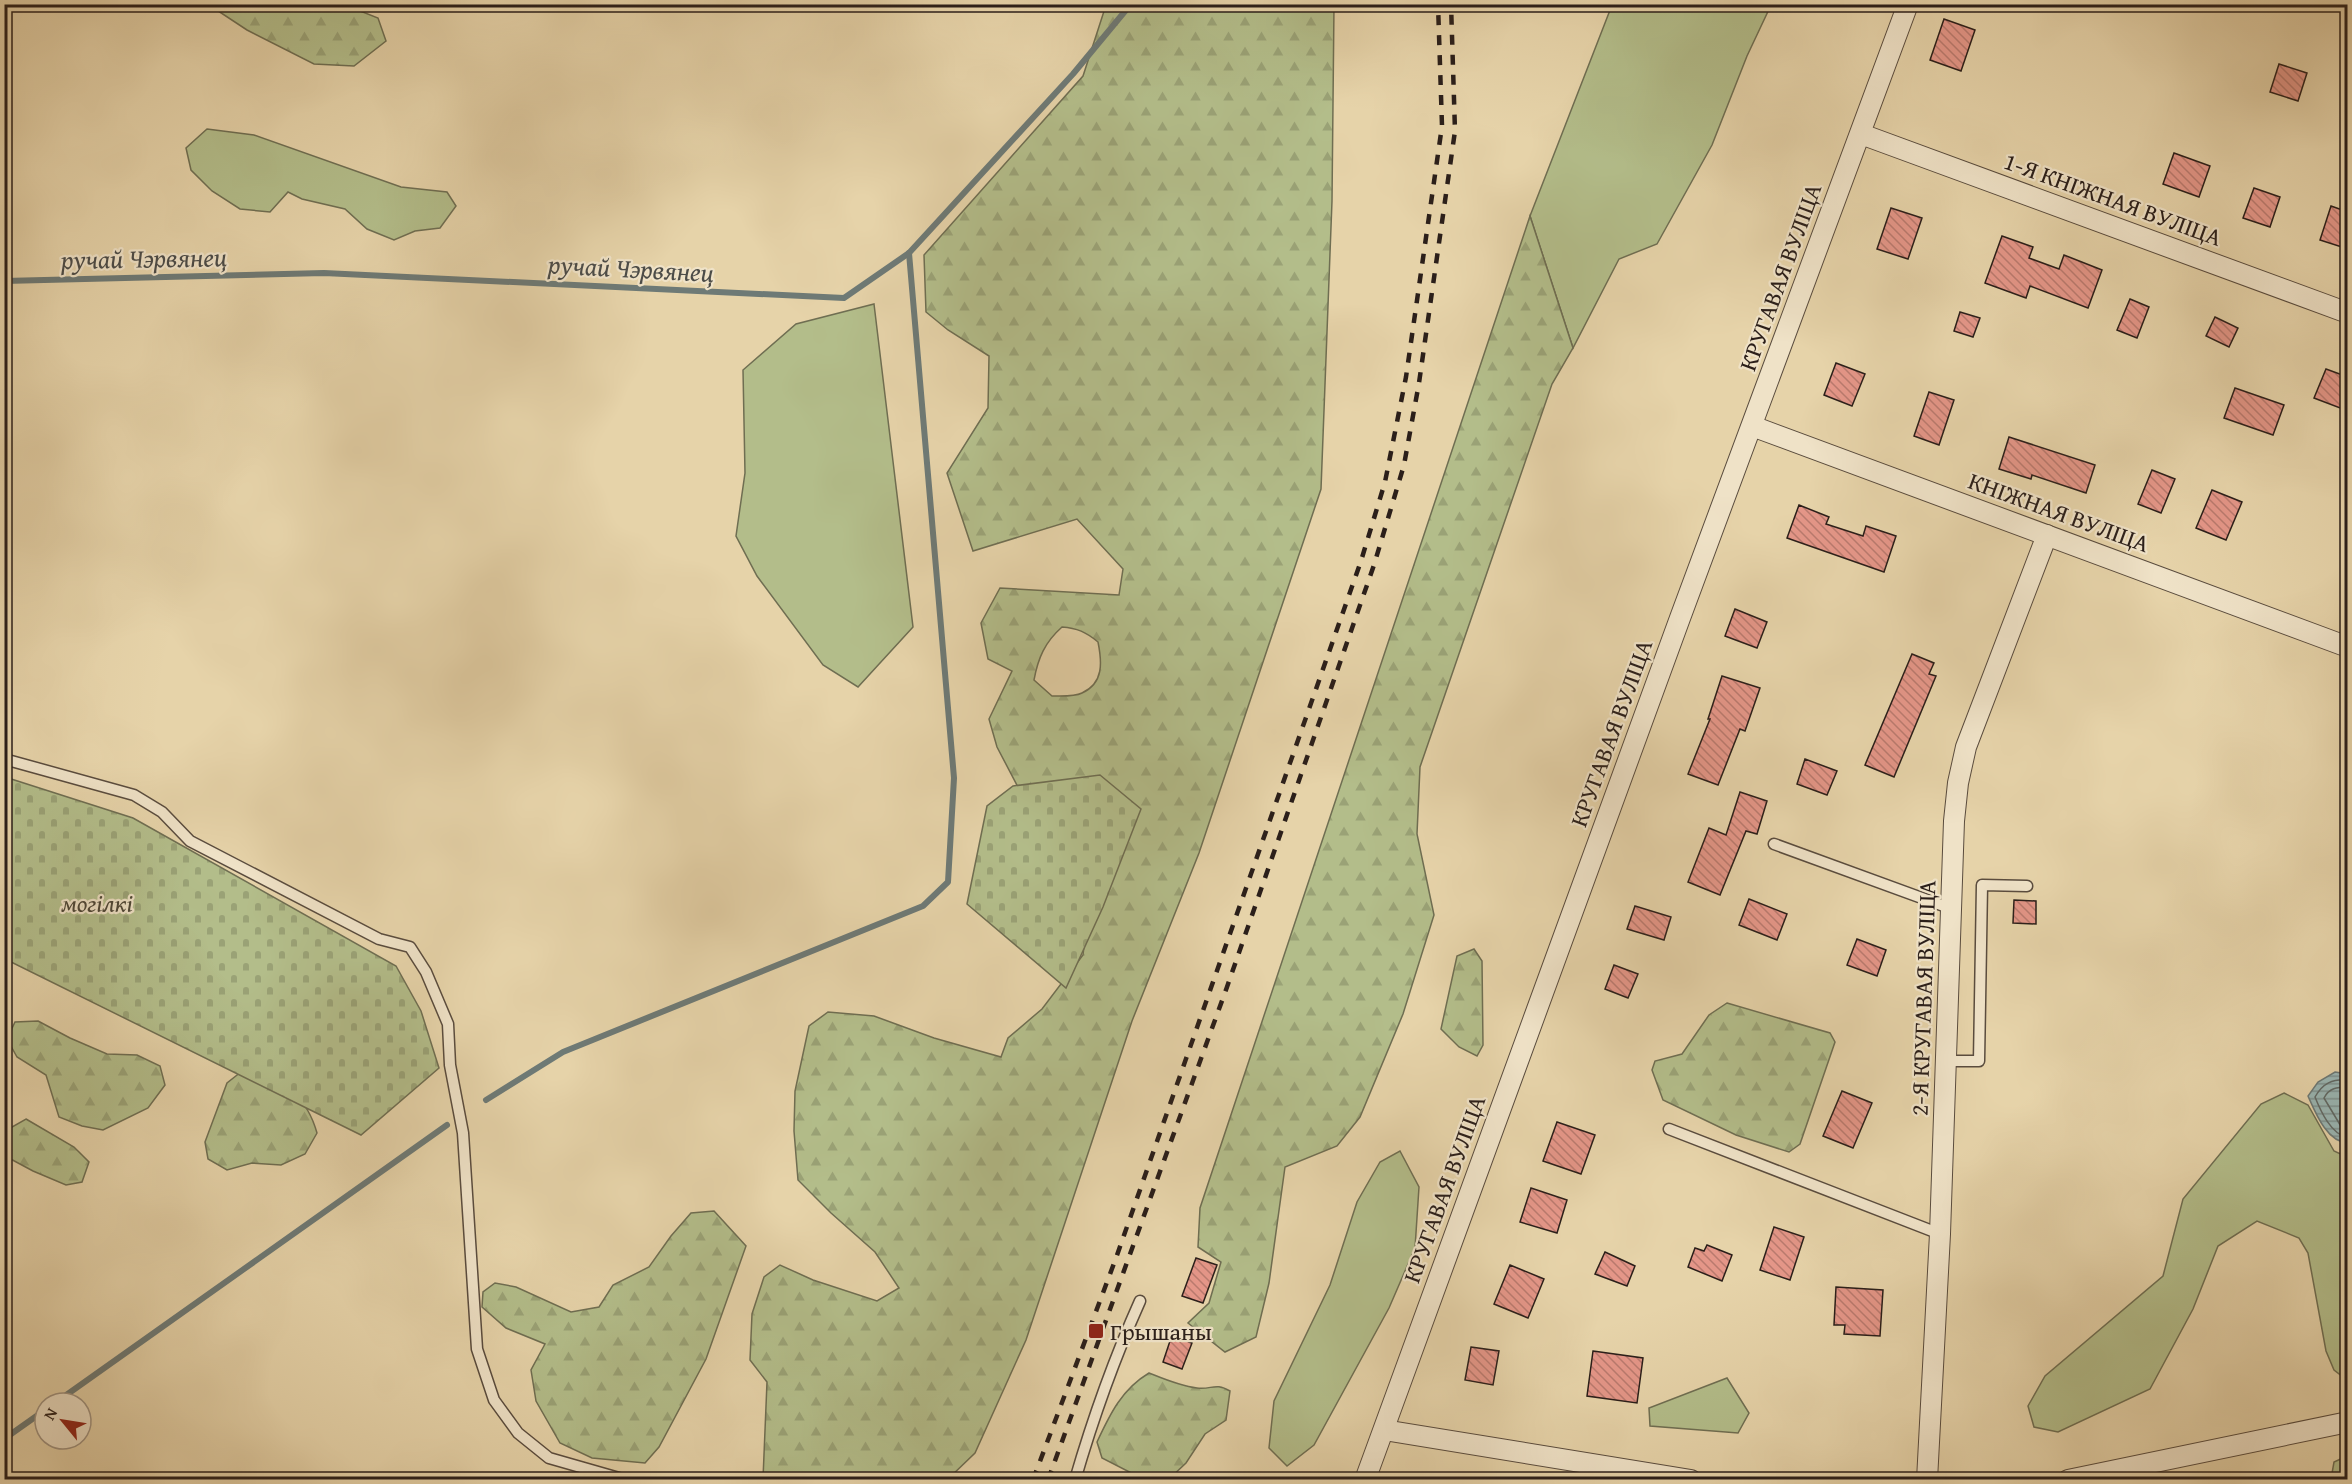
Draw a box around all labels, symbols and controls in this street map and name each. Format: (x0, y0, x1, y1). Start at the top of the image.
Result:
street label: 1-Я КНІЖНАЯ ВУЛІЦА (1999, 143, 2227, 255)
street label: КРУГАВАЯ ВУЛІЦА (1730, 178, 1830, 375)
water label: ручай Чэрвянец (60, 237, 227, 279)
water label: ручай Чэрвянец (546, 244, 715, 292)
street label: КНІЖНАЯ ВУЛІЦА (1964, 463, 2155, 561)
street label: КРУГАВАЯ ВУЛІЦА (1561, 634, 1661, 831)
street label: 2-Я КРУГАВАЯ ВУЛІЦА (1901, 879, 1945, 1117)
park label: могілкі (61, 886, 133, 921)
street label: КРУГАВАЯ ВУЛІЦА (1394, 1090, 1494, 1287)
place label: Грышаны (1110, 1314, 1212, 1349)
marker: Грышаны (1087, 1322, 1105, 1340)
north arrow (33, 1391, 93, 1451)
text: N (37, 1403, 63, 1424)

